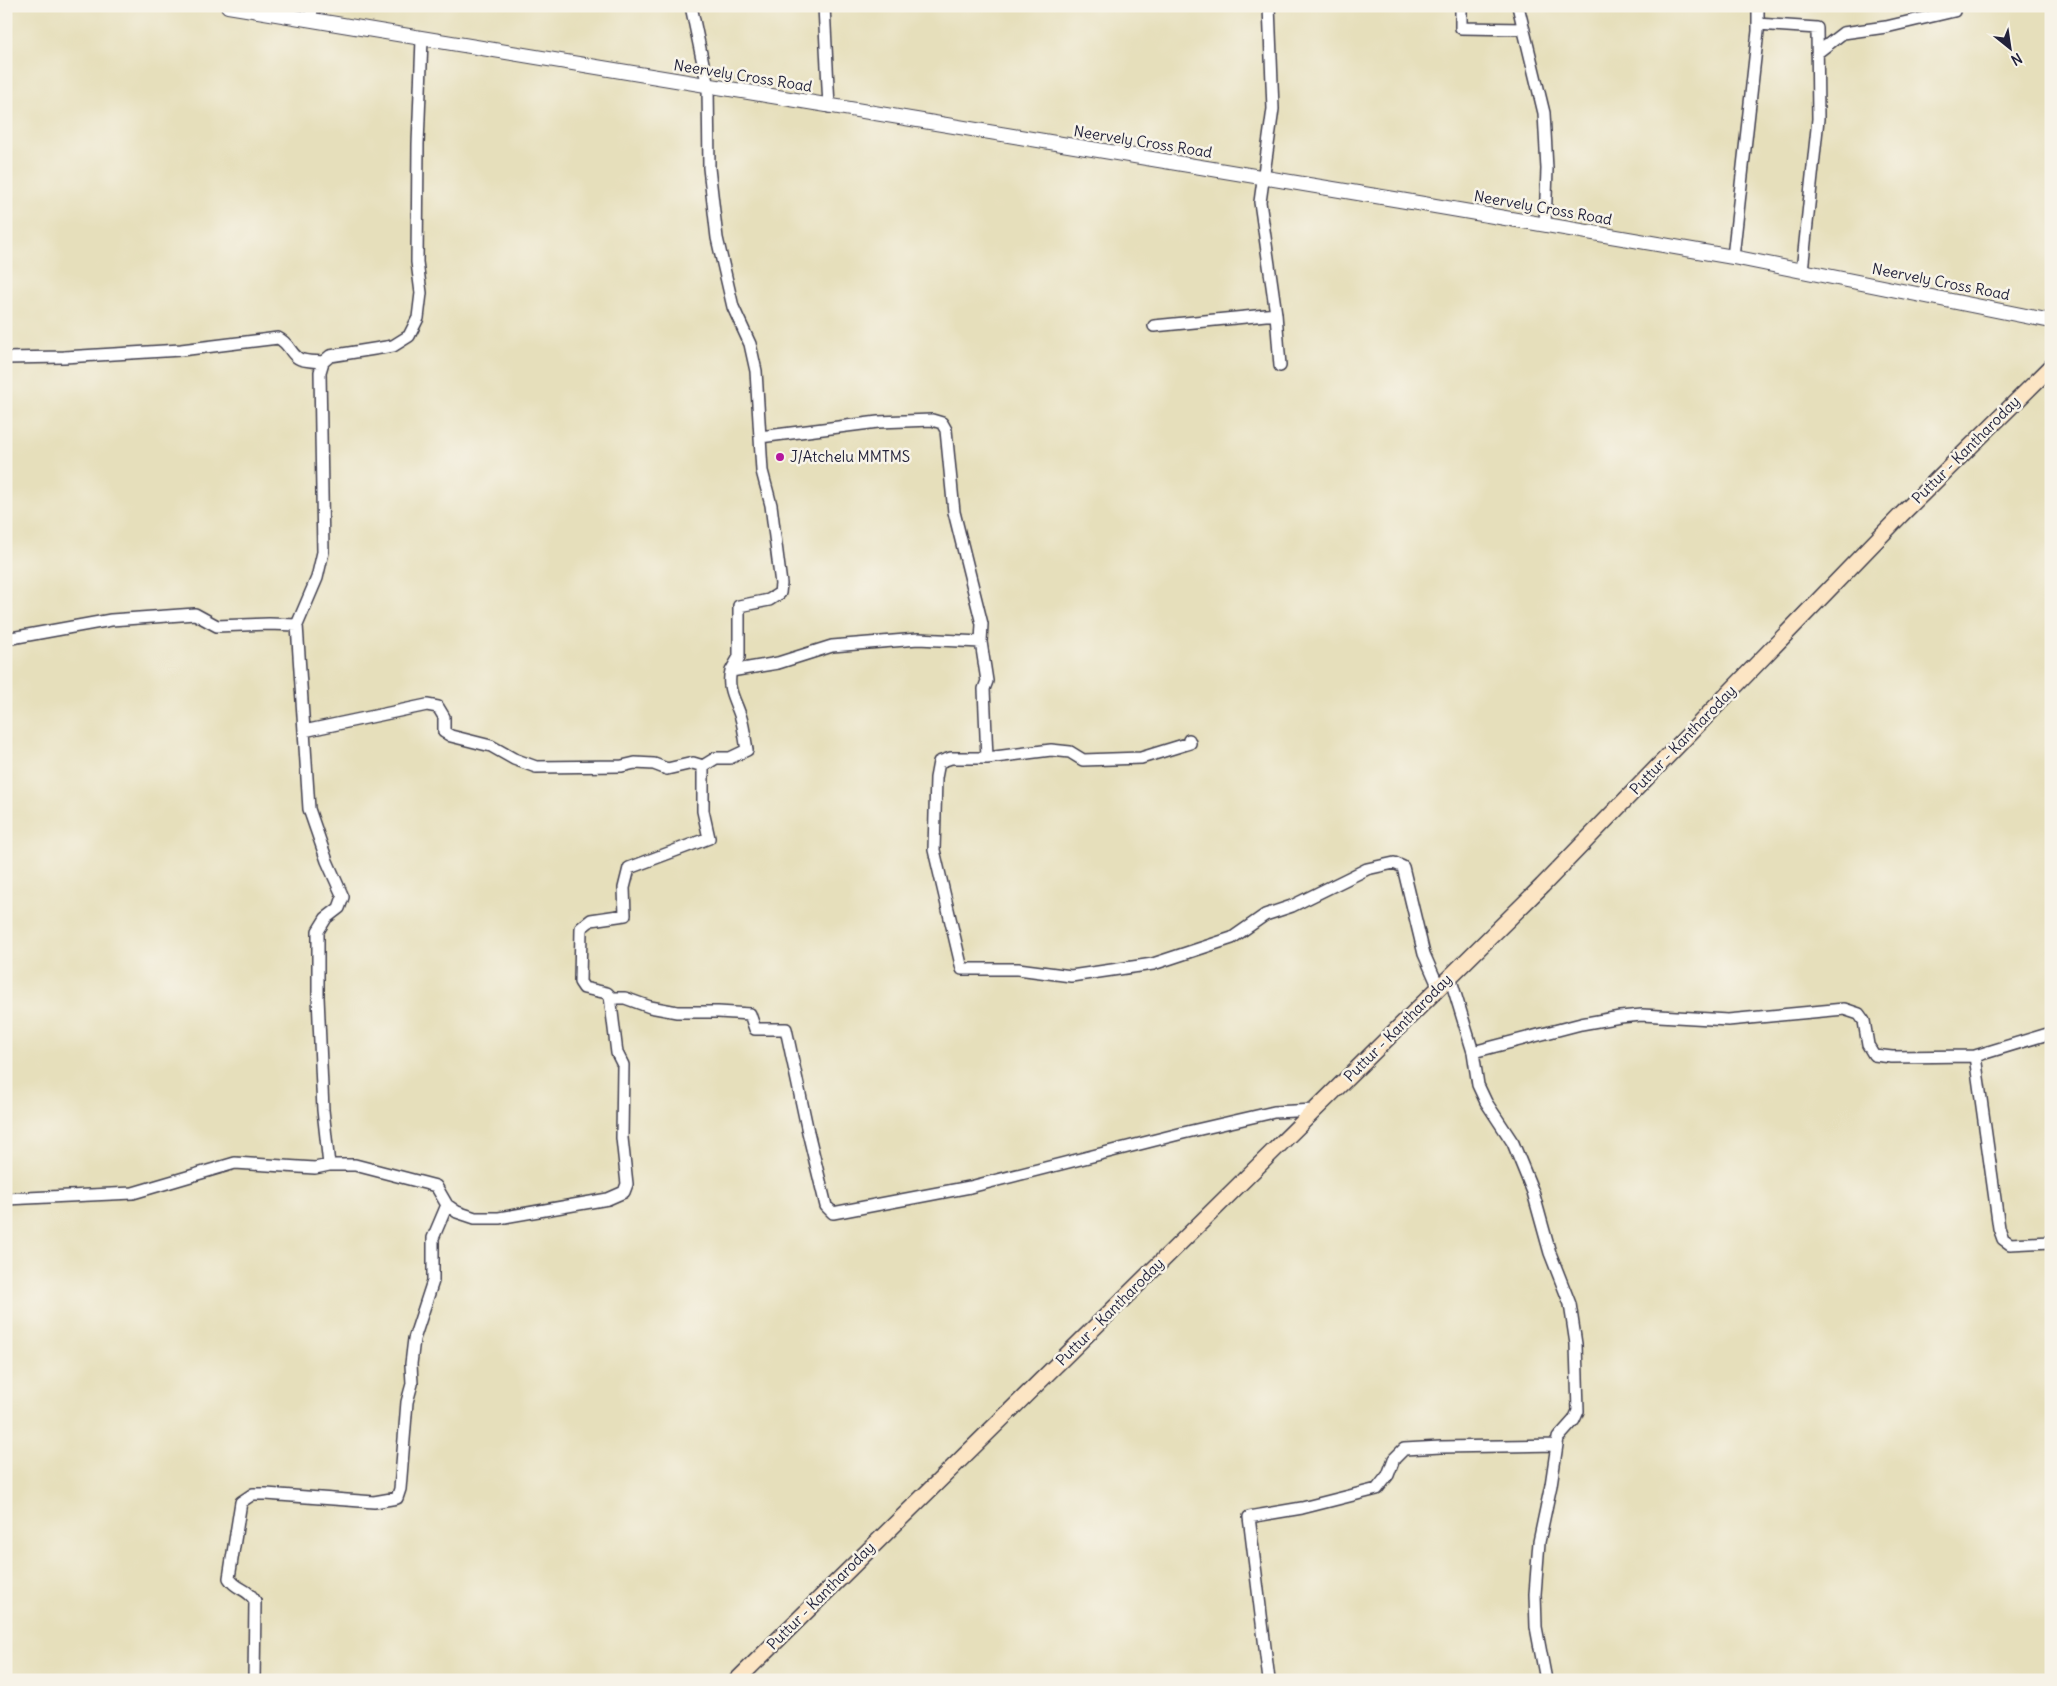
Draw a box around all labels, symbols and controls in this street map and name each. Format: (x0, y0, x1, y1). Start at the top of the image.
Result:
north arrow (1984, 22, 2034, 72)
text: N (2008, 49, 2025, 69)
street label: Neervely Cross Road (672, 55, 814, 96)
street label: Neervely Cross Road (1072, 121, 1214, 162)
street label: Neervely Cross Road (1473, 186, 1614, 229)
street label: Neervely Cross Road (1871, 259, 2012, 304)
street label: Puttur - Kantharoday (1908, 392, 2024, 508)
place label: J/Atchelu MMTMS (790, 447, 910, 466)
marker: J/Atchelu MMTMS (774, 451, 786, 463)
street label: Puttur - Kantharoday (1625, 681, 1740, 798)
street label: Puttur - Kantharoday (1340, 970, 1456, 1086)
street label: Puttur - Kantharoday (1052, 1254, 1168, 1370)
street label: Puttur - Kantharoday (763, 1538, 879, 1654)

